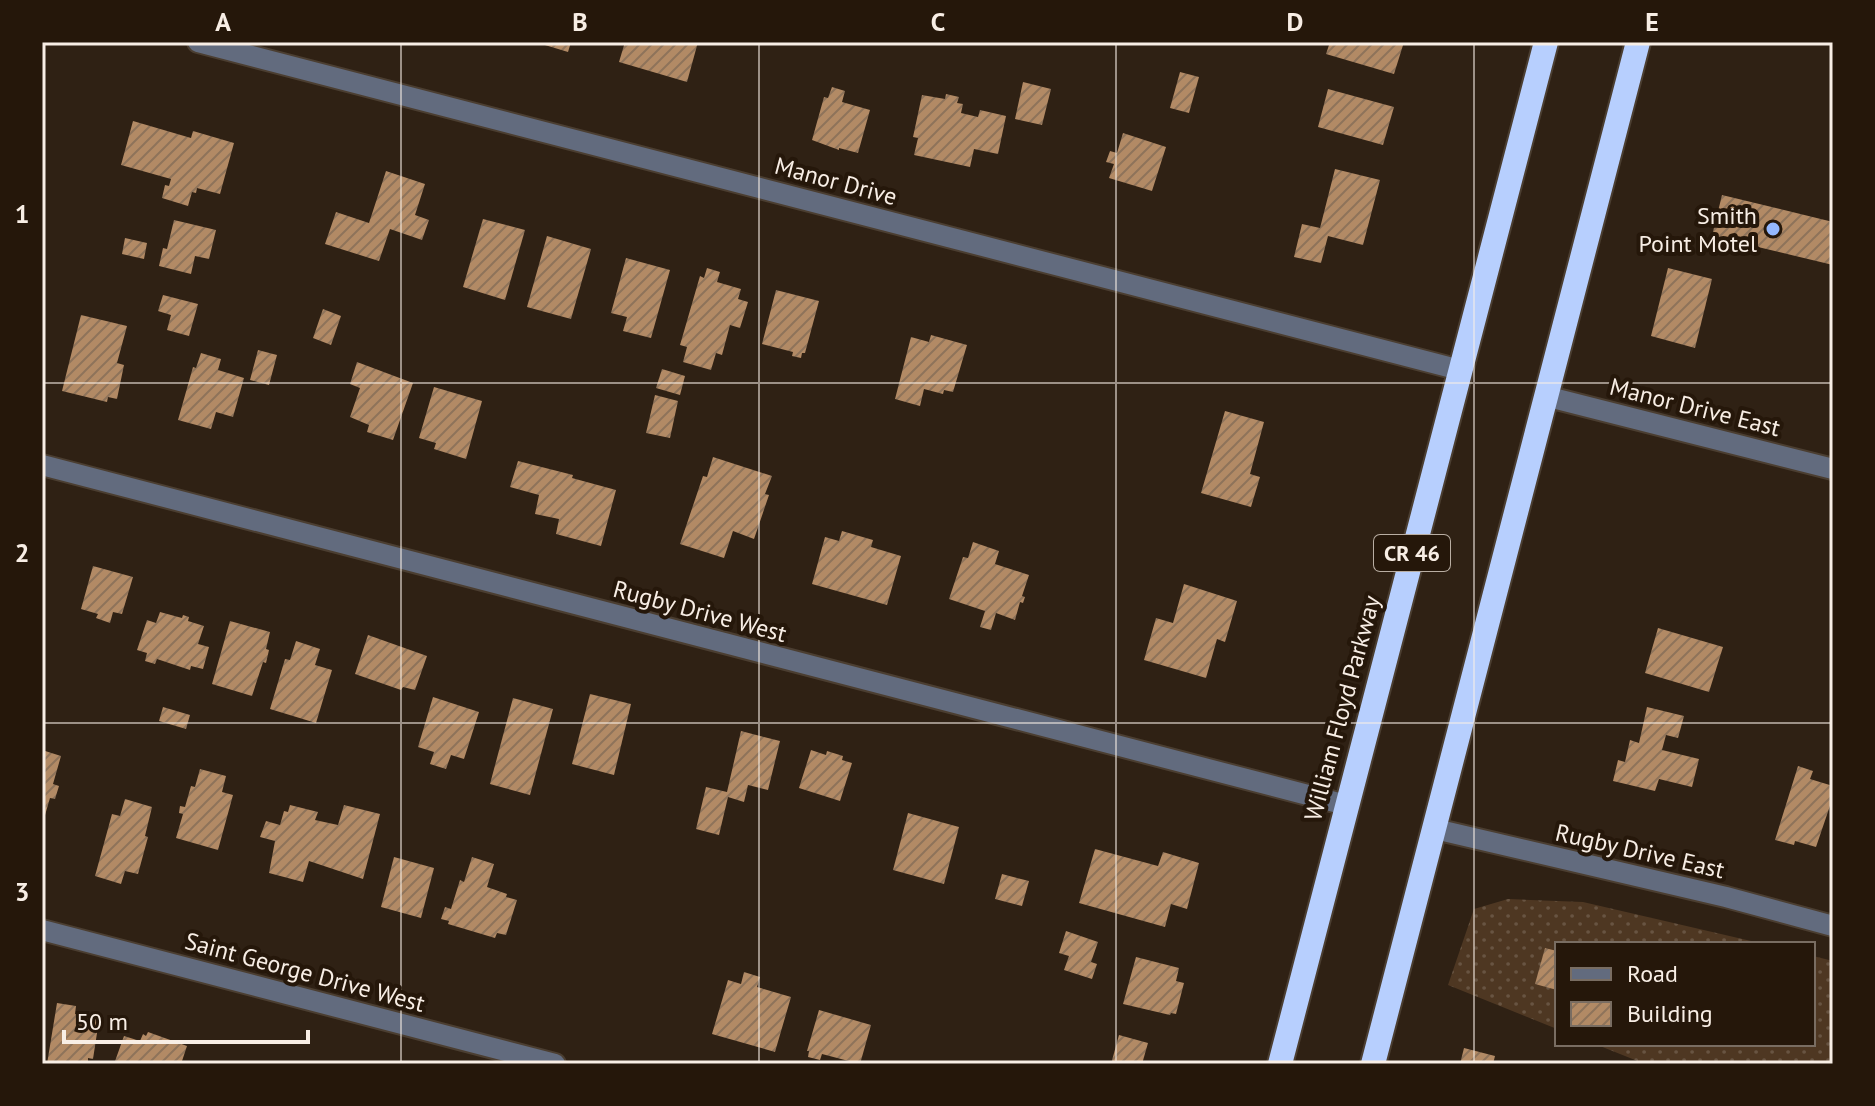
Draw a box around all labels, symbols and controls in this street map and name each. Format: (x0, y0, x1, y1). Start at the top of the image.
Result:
text: A (215, 5, 231, 38)
text: B (572, 5, 588, 38)
text: C (931, 5, 945, 38)
text: D (1287, 5, 1303, 38)
text: E (1645, 5, 1659, 38)
street label: Manor Drive (772, 150, 900, 212)
text: 1 (15, 197, 29, 230)
place label: Smith Point Motel (1639, 200, 1757, 259)
marker: Smith Point Motel (1764, 220, 1782, 238)
street label: Manor Drive East (1607, 371, 1783, 443)
road number: CR 46 (1374, 535, 1450, 571)
text: 2 (15, 536, 29, 569)
street label: Rugby Drive West (610, 573, 790, 649)
street label: William Floyd Parkway (1297, 592, 1387, 824)
street label: Rugby Drive East (1552, 816, 1728, 886)
text: 3 (15, 875, 29, 908)
street label: Saint George Drive West (182, 925, 428, 1019)
legend (1555, 942, 1815, 1046)
text: Road (1627, 958, 1678, 989)
scale bar (64, 994, 308, 1044)
text: Building (1627, 998, 1713, 1029)
text: 50 m (76, 1006, 128, 1037)

